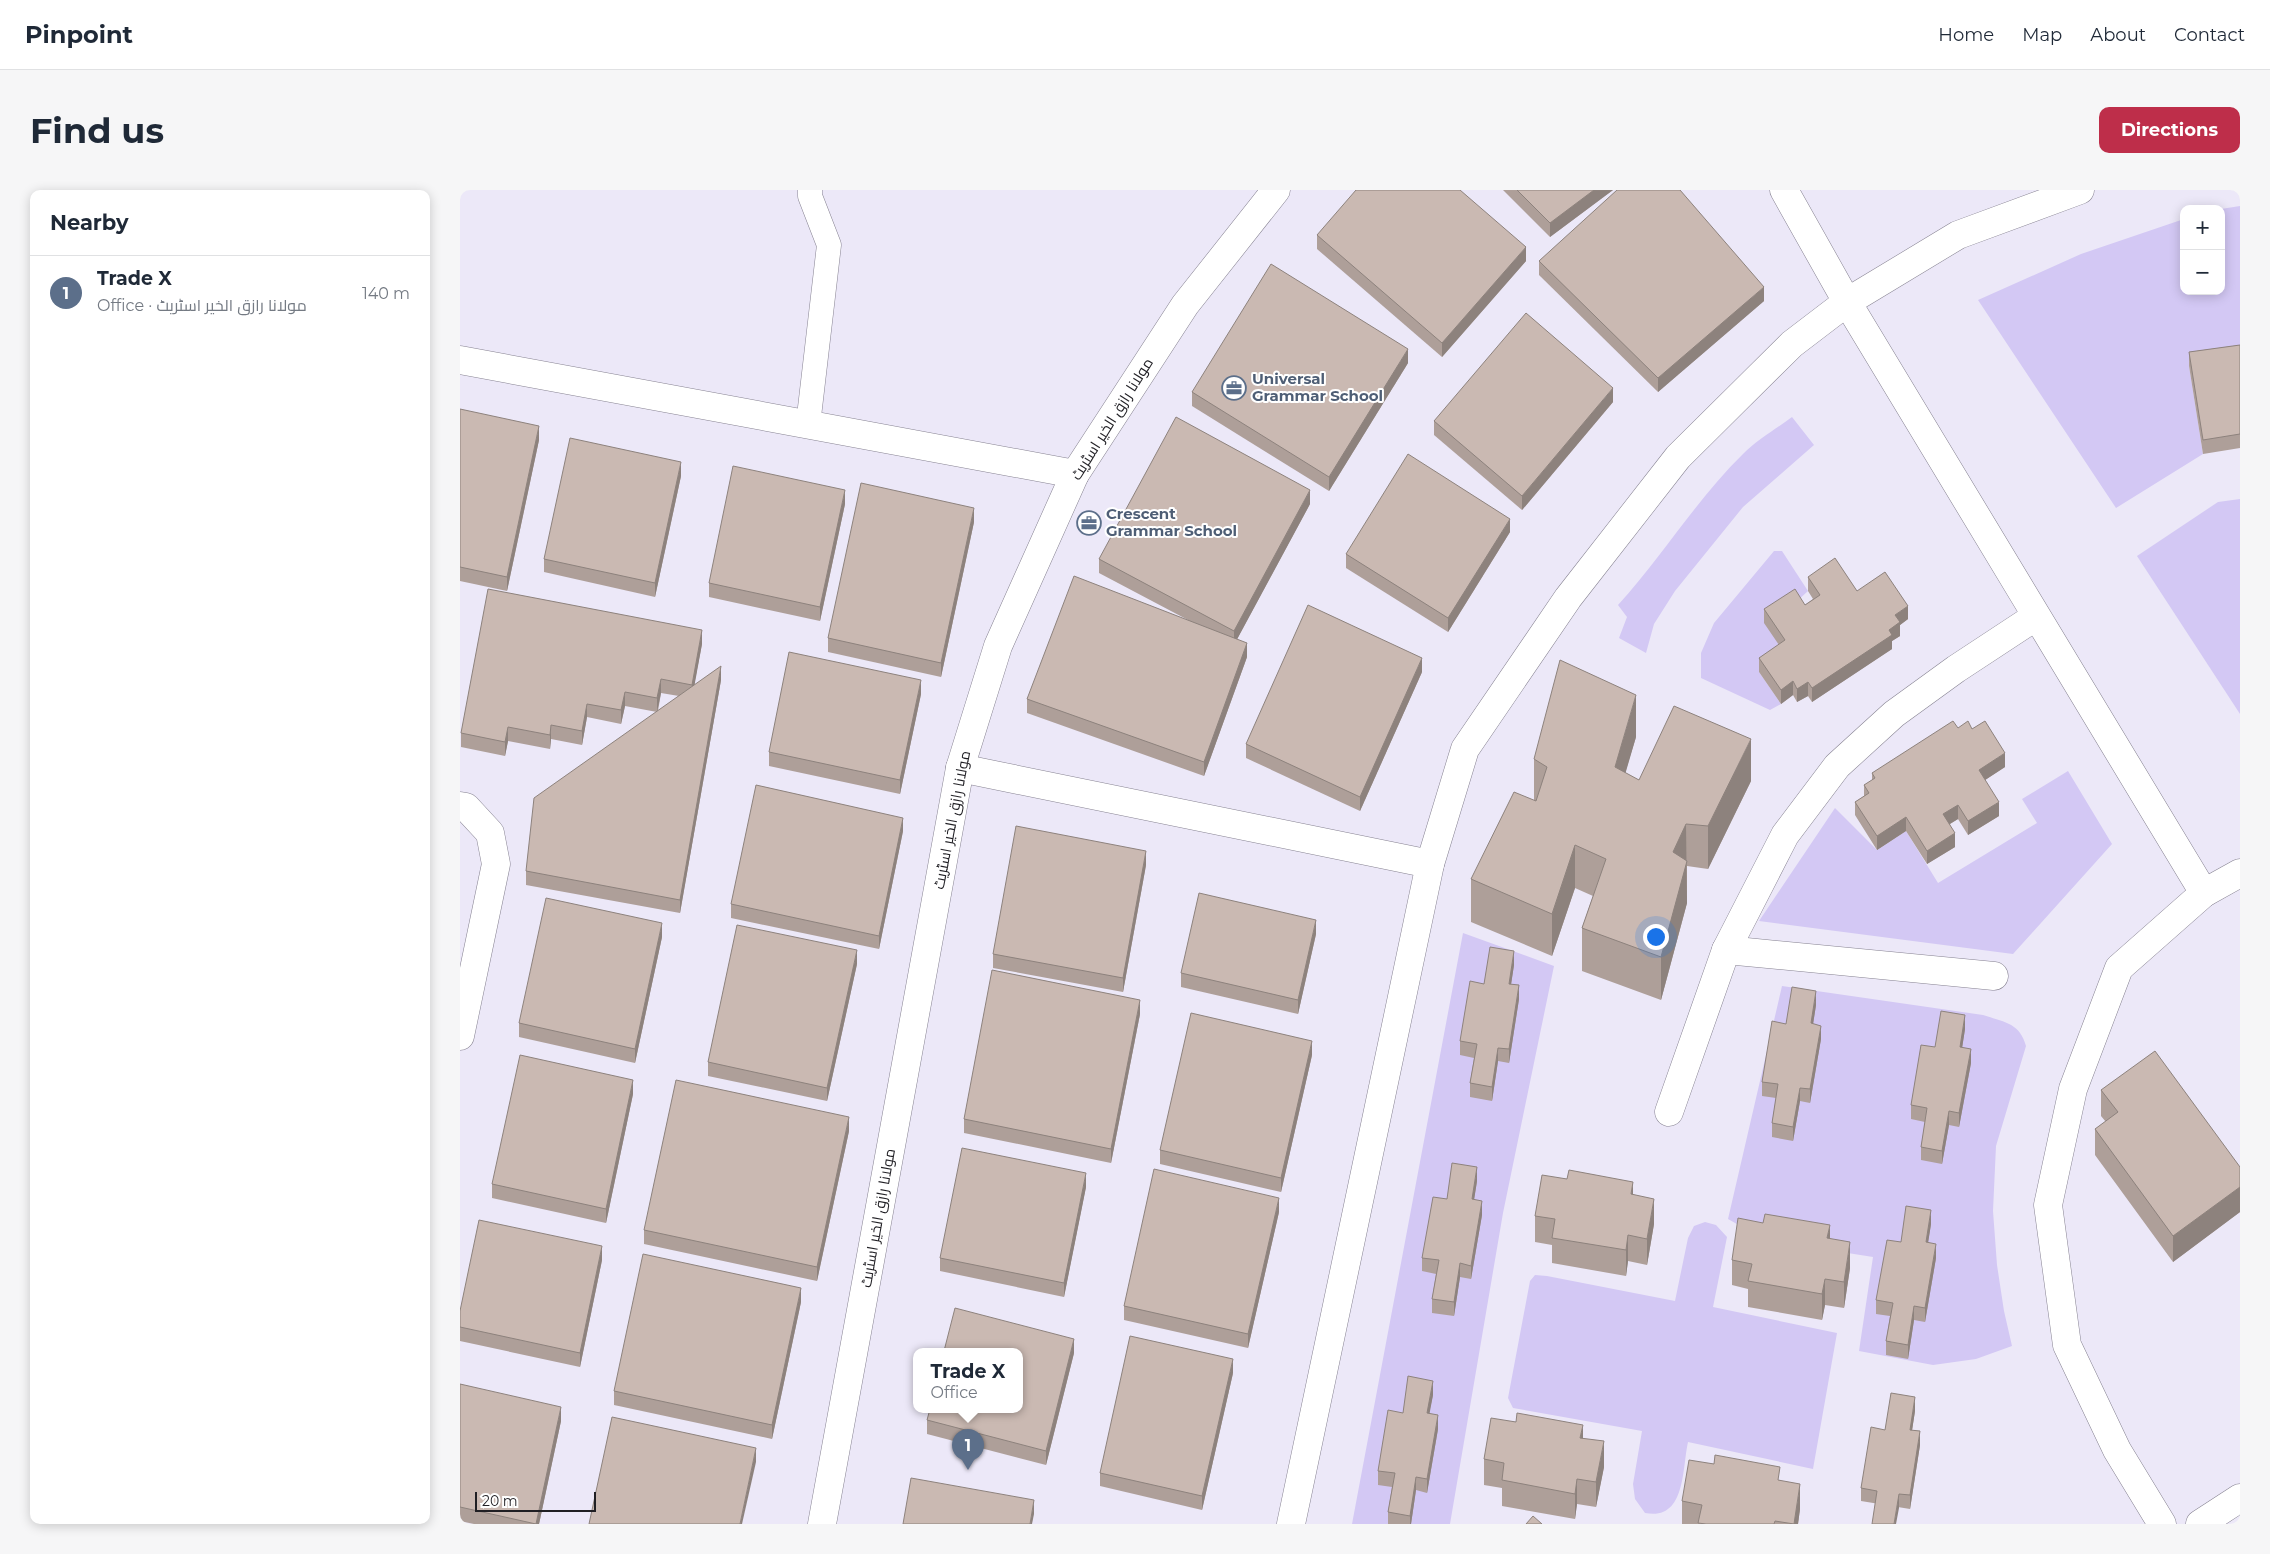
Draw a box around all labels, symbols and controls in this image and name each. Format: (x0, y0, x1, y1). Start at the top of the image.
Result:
text: Pinpoint (25, 20, 133, 49)
text: Home (1938, 24, 1994, 46)
text: Map (2022, 24, 2062, 46)
text: About (2090, 24, 2146, 46)
text: Contact (2174, 24, 2245, 46)
button: Directions (2099, 107, 2240, 153)
text: Find us (30, 109, 164, 152)
map controls (2180, 205, 2225, 295)
button: + (2180, 205, 2225, 250)
text: Nearby (50, 210, 129, 235)
button: − (2180, 250, 2225, 295)
text: Trade X (97, 267, 172, 290)
text: 1 (63, 284, 69, 303)
text: 140 m (362, 284, 410, 303)
text: Office · مولانا رازق الخیر اسٹریٹ (97, 296, 307, 315)
street label: مولانا رازق الخیر اسٹریٹ (1066, 354, 1158, 484)
place label: Universal Grammar School (1252, 369, 1383, 405)
office icon: Universal Grammar School (1221, 375, 1247, 401)
place label: Crescent Grammar School (1106, 504, 1237, 540)
office icon: Crescent Grammar School (1076, 510, 1102, 536)
street label: مولانا رازق الخیر اسٹریٹ (929, 749, 975, 891)
your location (1643, 924, 1669, 950)
street label: مولانا رازق الخیر اسٹریٹ (856, 1147, 900, 1289)
popup (913, 1348, 1023, 1413)
text: Trade X (931, 1360, 1005, 1383)
text: Office (931, 1383, 978, 1402)
pin: 1 (952, 1429, 984, 1470)
scale bar (475, 1489, 596, 1512)
text: 20 m (482, 1492, 518, 1510)

